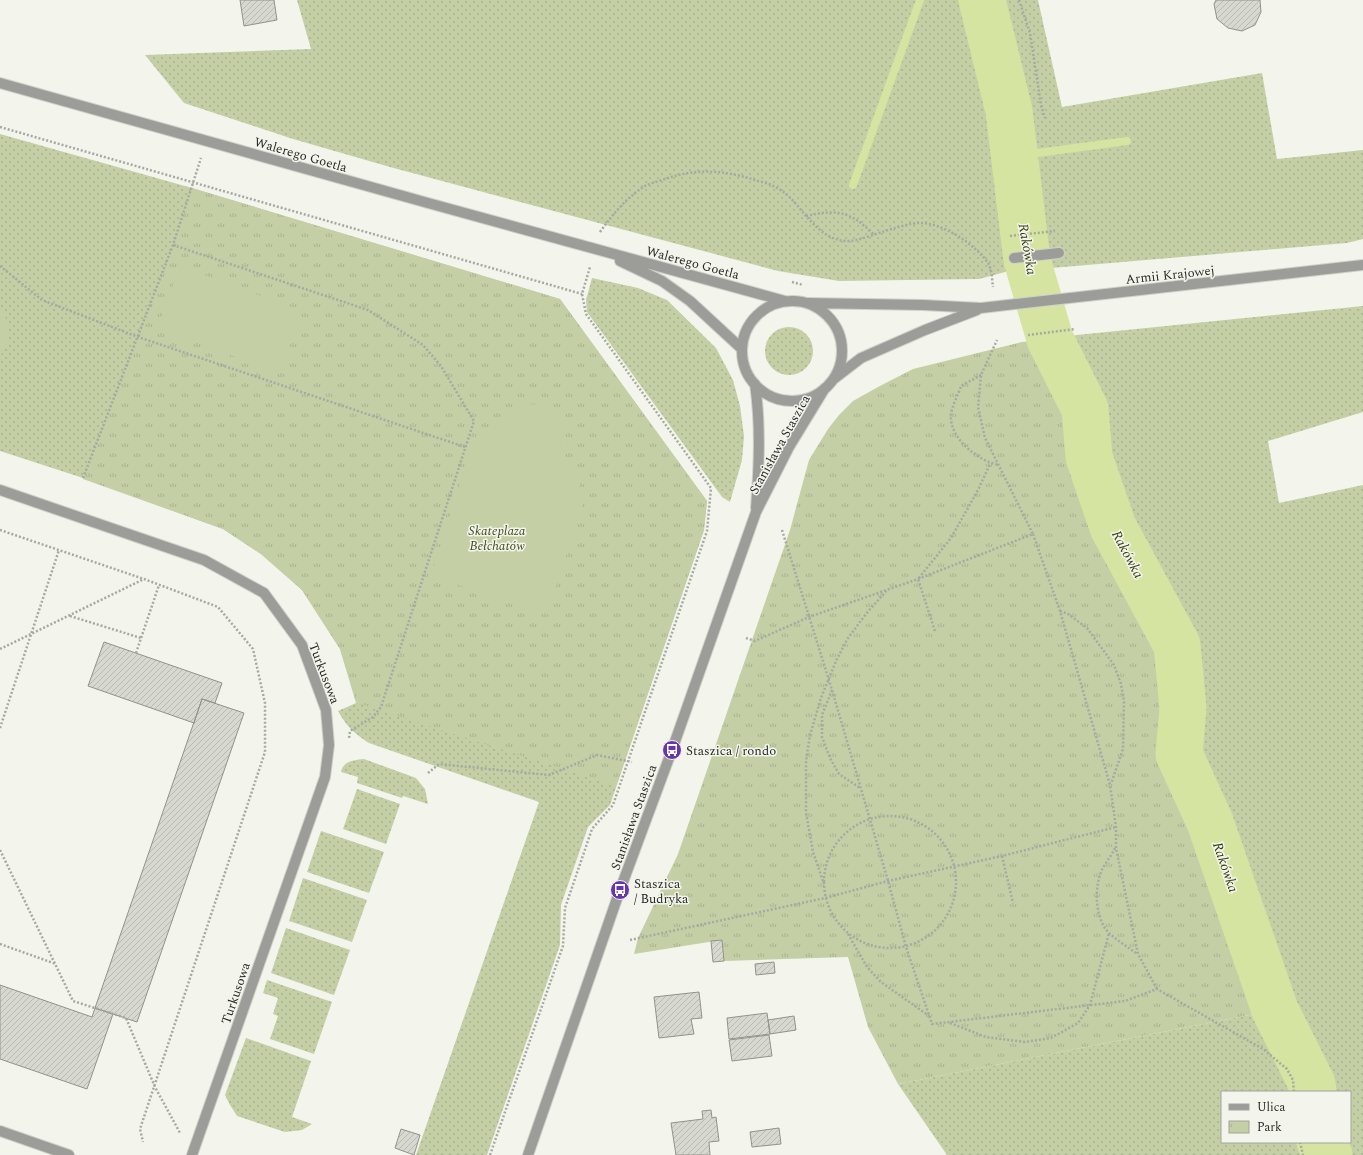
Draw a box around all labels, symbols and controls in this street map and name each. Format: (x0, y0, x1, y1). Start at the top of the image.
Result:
street label: Walerego Goetla (252, 132, 350, 178)
water label: Rakówka (1013, 222, 1042, 276)
street label: Walerego Goetla (644, 241, 742, 285)
street label: Armii Krajowej (1124, 260, 1216, 290)
street label: Stanisława Staszica (744, 390, 816, 498)
park label: Skateplaza Bełchatów (469, 521, 526, 556)
water label: Rakówka (1106, 526, 1149, 582)
street label: Turkusowa (303, 640, 345, 708)
bus stop icon: Staszica / rondo (661, 739, 683, 761)
place label: Staszica / rondo (686, 741, 776, 761)
street label: Stanisława Staszica (606, 761, 663, 873)
water label: Rakówka (1207, 839, 1244, 895)
place label: Staszica / Budryka (634, 874, 689, 909)
bus stop icon: Staszica / Budryka (609, 879, 631, 901)
street label: Turkusowa (216, 959, 256, 1027)
legend (1221, 1091, 1351, 1143)
text: Ulica (1257, 1098, 1286, 1117)
text: Park (1257, 1118, 1282, 1137)

